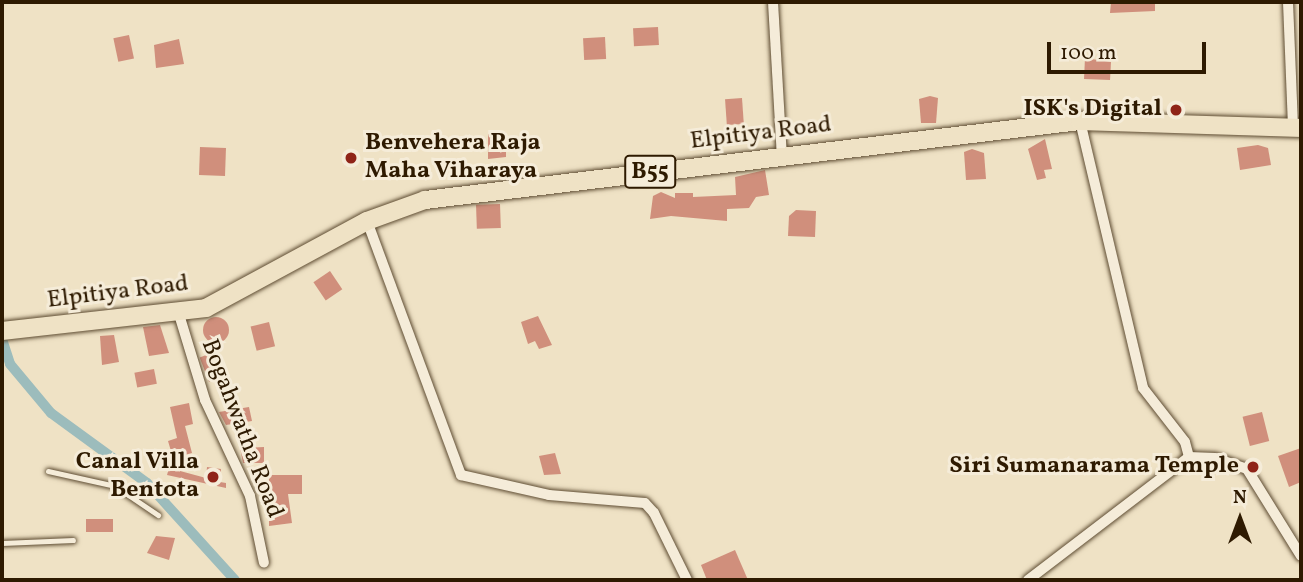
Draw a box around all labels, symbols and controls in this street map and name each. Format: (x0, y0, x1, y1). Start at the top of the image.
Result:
scale bar (1051, 28, 1210, 72)
text: 100 m (1060, 39, 1117, 68)
place label: ISK's Digital (1023, 96, 1162, 124)
marker: ISK's Digital (1168, 102, 1184, 118)
street label: Elpitiya Road (689, 111, 833, 157)
place label: Benvehera Raja Maha Viharaya (365, 130, 541, 186)
marker: Benvehera Raja Maha Viharaya (343, 150, 359, 166)
road number: B55 (624, 153, 676, 192)
street label: Elpitiya Road (46, 270, 190, 316)
street label: Bogahwatha Road (194, 336, 288, 522)
place label: Canal Villa Bentota (75, 449, 199, 505)
place label: Siri Sumanarama Temple (949, 453, 1239, 481)
marker: Siri Sumanarama Temple (1245, 459, 1261, 475)
marker: Canal Villa Bentota (205, 469, 221, 485)
north arrow (1205, 484, 1275, 554)
text: N (1233, 485, 1247, 511)

